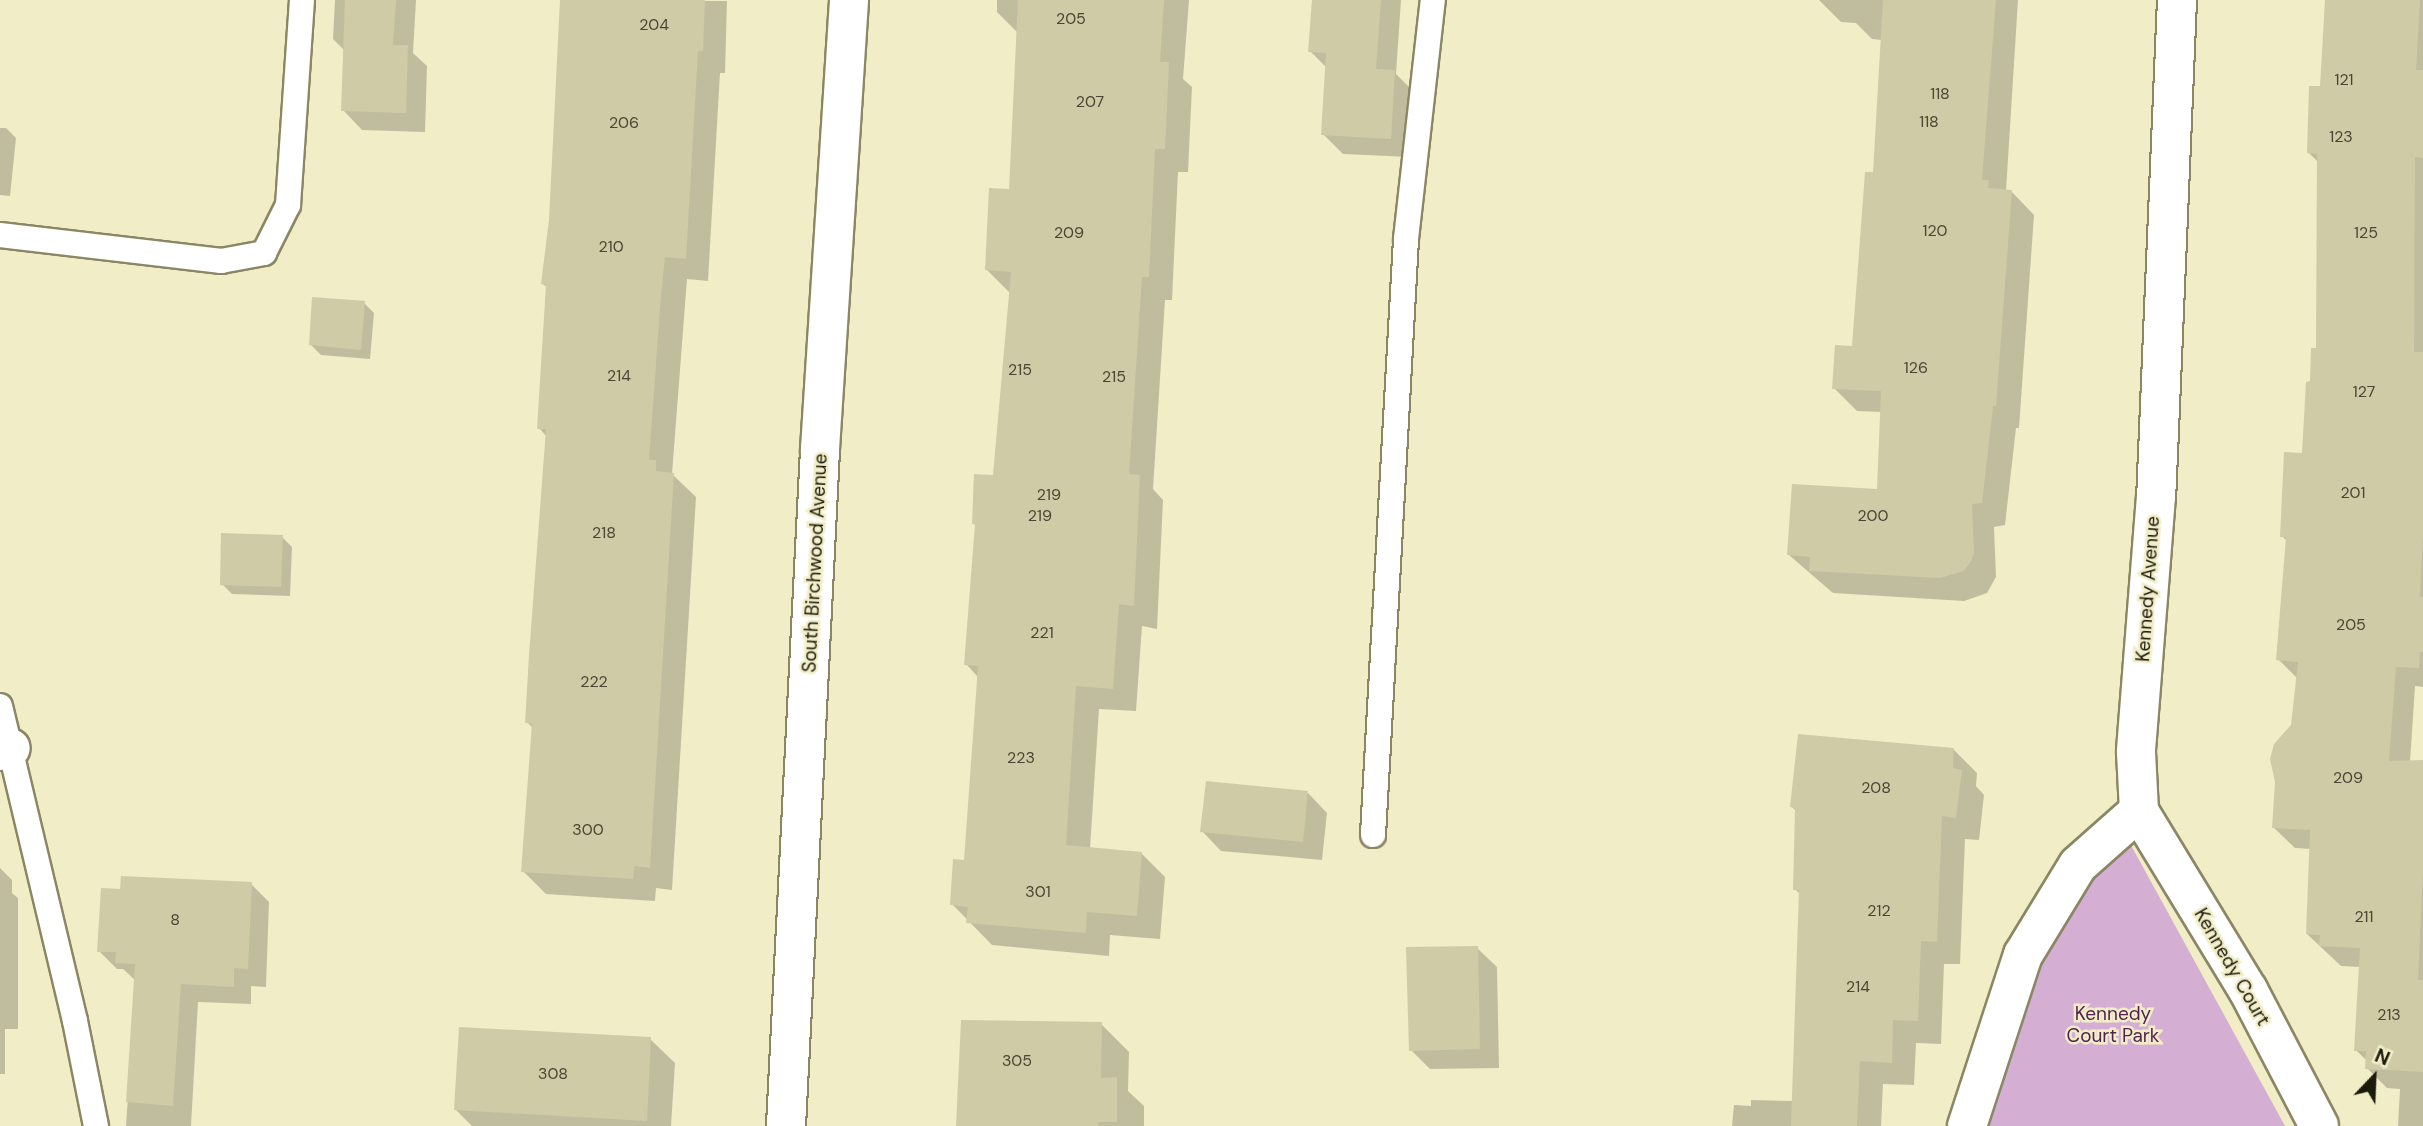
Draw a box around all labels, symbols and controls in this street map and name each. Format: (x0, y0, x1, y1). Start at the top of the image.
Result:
house number: 205 (1056, 9, 1086, 29)
house number: 204 (639, 15, 669, 35)
house number: 121 (2334, 70, 2354, 90)
house number: 118 (1930, 84, 1950, 104)
house number: 207 (1076, 92, 1104, 112)
house number: 118 (1919, 112, 1939, 132)
house number: 206 (609, 113, 639, 133)
house number: 123 (2329, 127, 2353, 147)
house number: 120 (1923, 221, 1947, 241)
house number: 209 (1054, 223, 1084, 243)
house number: 125 (2354, 223, 2378, 243)
house number: 210 (598, 237, 624, 257)
house number: 126 (1904, 358, 1928, 378)
house number: 215 (1008, 360, 1032, 380)
house number: 214 (607, 366, 631, 386)
house number: 215 (1102, 367, 1126, 387)
house number: 127 (2353, 382, 2375, 402)
street label: South Birchwood Avenue (798, 453, 832, 673)
house number: 201 (2341, 483, 2365, 503)
house number: 219 (1037, 485, 1061, 505)
house number: 219 (1028, 506, 1052, 526)
house number: 200 (1858, 506, 1888, 526)
street label: Kennedy Avenue (2132, 515, 2164, 663)
house number: 218 (592, 523, 616, 543)
house number: 205 (2336, 615, 2366, 635)
house number: 221 (1030, 623, 1054, 643)
house number: 222 (580, 672, 608, 692)
house number: 223 (1007, 748, 1035, 768)
house number: 209 (2333, 768, 2363, 788)
house number: 208 (1861, 778, 1891, 798)
house number: 300 (572, 820, 604, 840)
house number: 301 (1025, 882, 1051, 902)
house number: 212 (1867, 901, 1891, 921)
street label: Kennedy Court (2189, 904, 2275, 1030)
house number: 211 (2354, 907, 2374, 927)
house number: 8 (170, 910, 180, 930)
house number: 214 (1846, 977, 1870, 997)
park label: Kennedy Court Park (2067, 1003, 2159, 1047)
house number: 213 (2377, 1005, 2401, 1025)
north arrow (2339, 1042, 2409, 1112)
text: N (2371, 1043, 2394, 1071)
house number: 305 (1002, 1051, 1032, 1071)
house number: 308 (538, 1064, 568, 1084)

